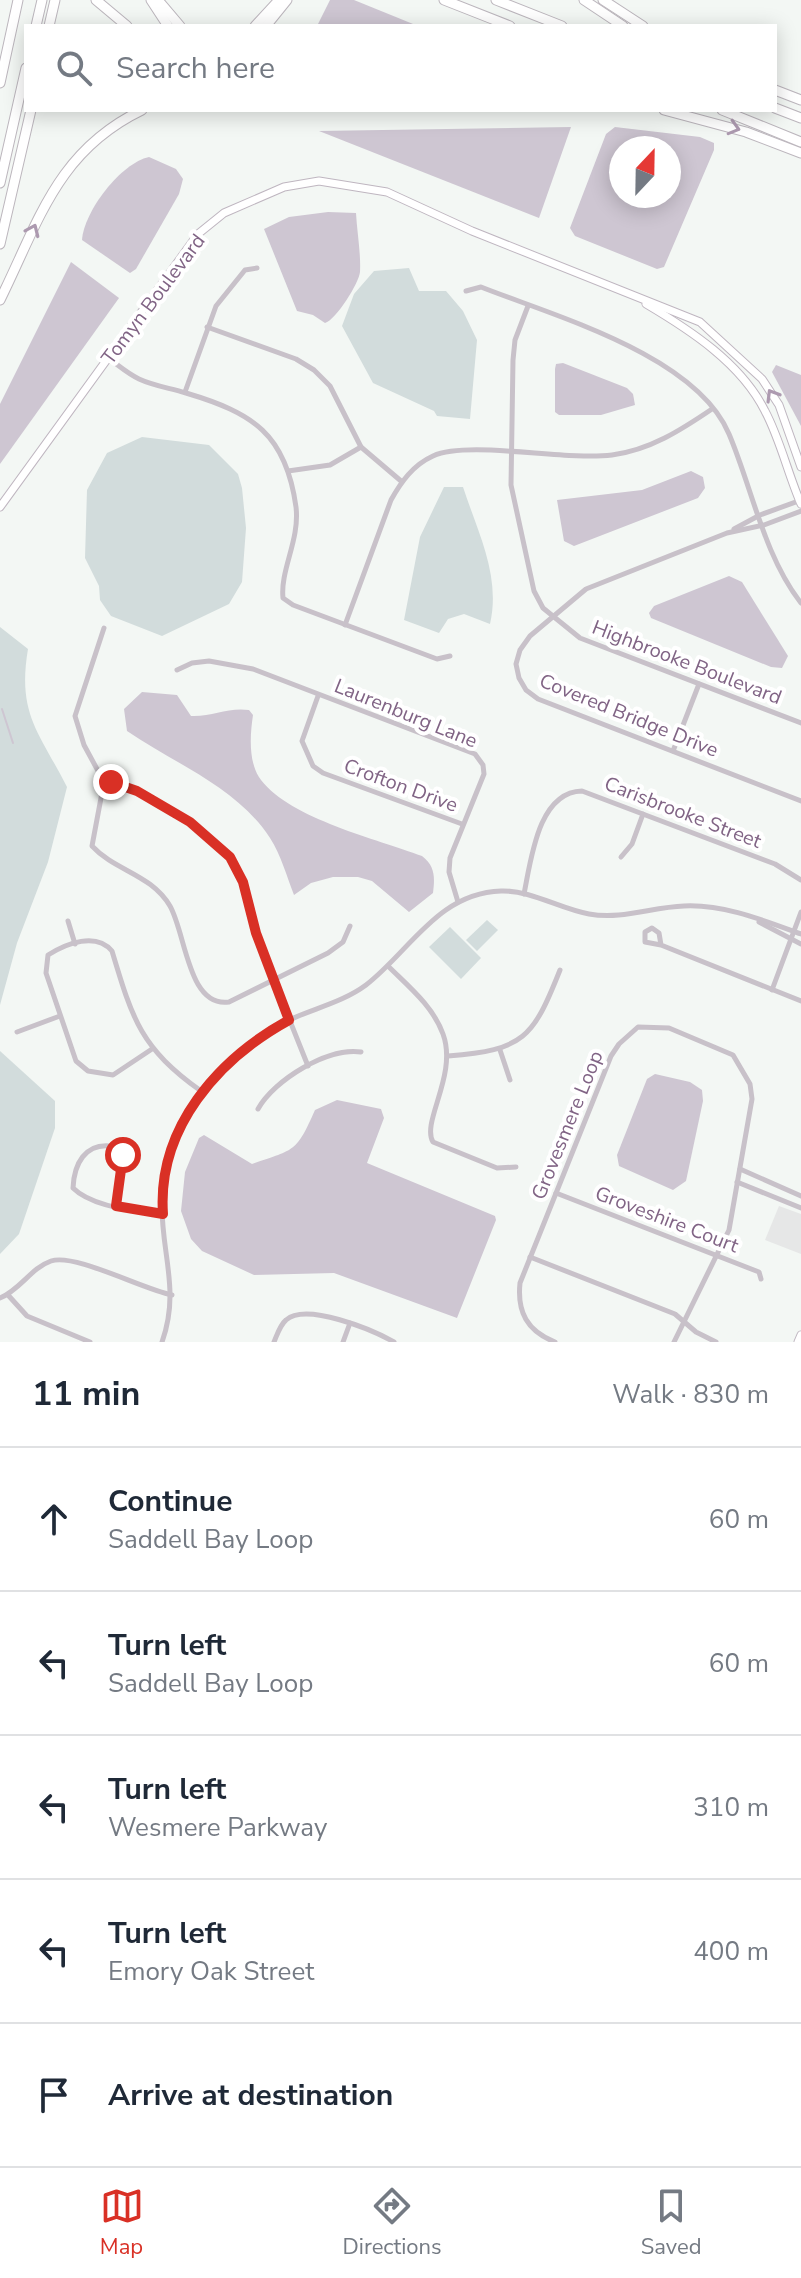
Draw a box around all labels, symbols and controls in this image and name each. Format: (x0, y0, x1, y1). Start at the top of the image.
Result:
search box (24, 24, 777, 112)
icon: search (52, 46, 96, 90)
text: Search here (116, 48, 275, 89)
one-way arrow (726, 119, 740, 135)
north arrow (609, 136, 681, 208)
one-way arrow (23, 223, 39, 238)
street label: Tomyn Boulevard (95, 228, 211, 370)
one-way arrow (766, 389, 782, 404)
street label: Highbrooke Boulevard (588, 614, 785, 711)
street label: Covered Bridge Drive (535, 667, 722, 764)
street label: Laurenburg Lane (330, 672, 481, 754)
street label: Crofton Drive (340, 752, 462, 819)
route end (93, 764, 129, 800)
street label: Carisbrooke Street (600, 770, 766, 855)
street label: Grovesmere Loop (525, 1047, 610, 1204)
route start (105, 1137, 141, 1173)
street label: Groveshire Court (591, 1180, 743, 1260)
text: 11 min (32, 1371, 140, 1417)
text: Walk · 830 m (612, 1377, 769, 1412)
text: Continue (108, 1481, 233, 1522)
icon: ahead (32, 1497, 76, 1541)
text: 60 m (709, 1502, 769, 1537)
text: Saddell Bay Loop (108, 1522, 313, 1557)
text: Turn left (108, 1625, 226, 1666)
icon: left (32, 1641, 76, 1685)
text: 60 m (709, 1646, 769, 1681)
text: Saddell Bay Loop (108, 1666, 313, 1701)
text: Turn left (108, 1769, 226, 1810)
icon: left (32, 1785, 76, 1829)
text: 310 m (693, 1790, 769, 1825)
text: Wesmere Parkway (108, 1810, 327, 1845)
text: Turn left (108, 1913, 226, 1954)
icon: left (32, 1929, 76, 1973)
text: 400 m (693, 1934, 769, 1969)
text: Emory Oak Street (108, 1954, 314, 1989)
icon: arrive (32, 2073, 76, 2117)
text: Arrive at destination (108, 2075, 393, 2116)
tab: Map (100, 2184, 144, 2262)
tab: Directions (343, 2184, 442, 2262)
tab: Saved (641, 2184, 701, 2262)

